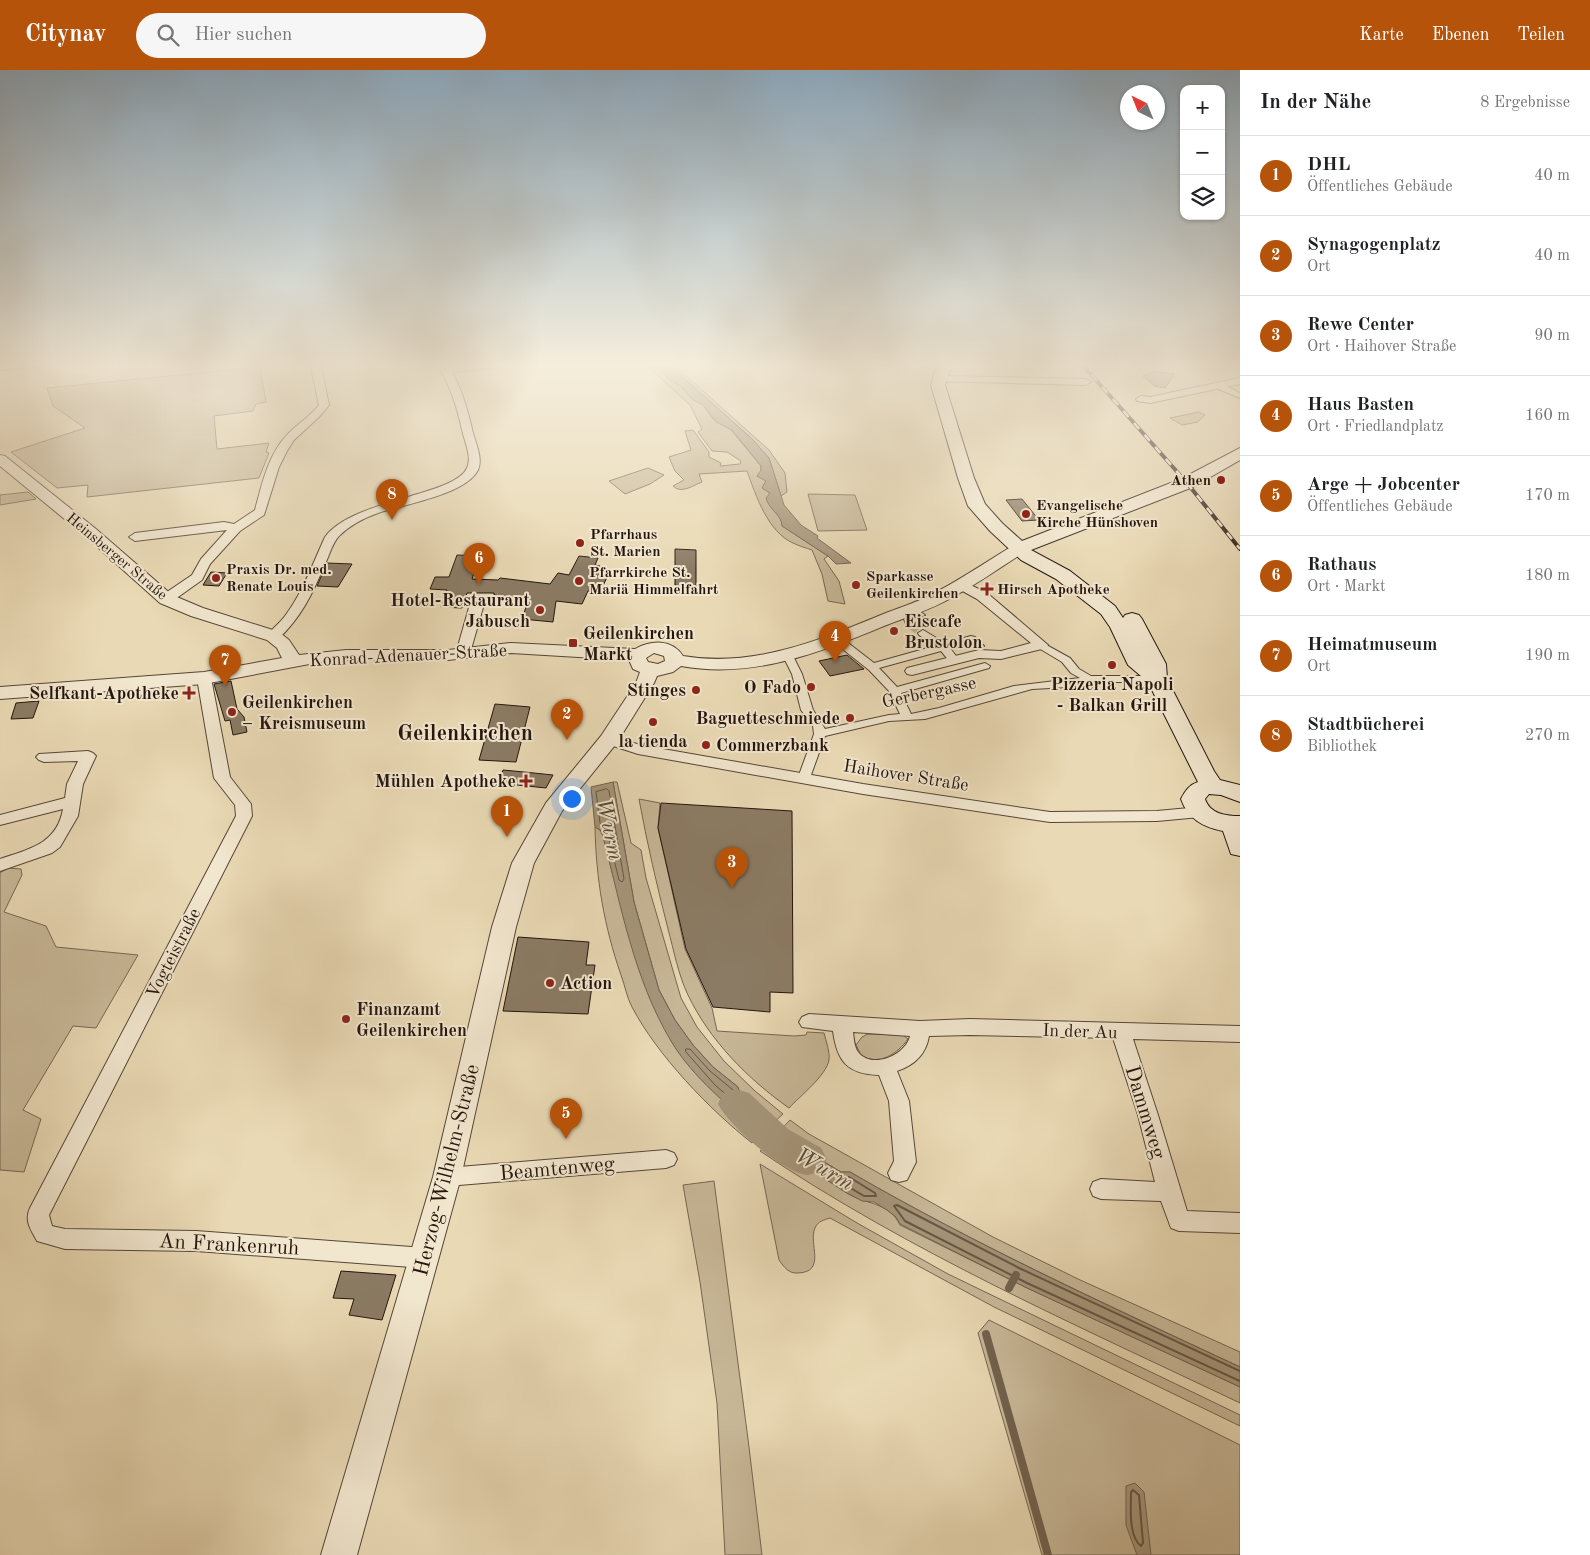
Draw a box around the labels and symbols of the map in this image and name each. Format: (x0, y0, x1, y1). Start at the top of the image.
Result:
north arrow (1120, 85, 1165, 130)
place label: Athen (1170, 474, 1211, 489)
marker: Athen (1215, 474, 1227, 486)
pin: 8 (376, 479, 408, 520)
place label: Evangelische Kirche Hünshoven (1036, 499, 1158, 531)
marker: Evangelische Kirche Hünshoven (1020, 508, 1032, 520)
street label: Heinsberger Straße (63, 511, 169, 604)
place label: Pfarrhaus St. Marien (590, 528, 661, 560)
marker: Pfarrhaus St. Marien (574, 537, 586, 549)
pin: 6 (463, 543, 495, 584)
place label: Praxis Dr. med. Renate Louis (226, 563, 332, 595)
place label: Pfarrkirche St. Mariä Himmelfahrt (589, 566, 719, 598)
place label: Sparkasse Geilenkirchen (866, 570, 959, 602)
marker: Praxis Dr. med. Renate Louis (210, 572, 222, 584)
marker: Pfarrkirche St. Mariä Himmelfahrt (573, 575, 585, 587)
marker: Sparkasse Geilenkirchen (850, 579, 862, 591)
marker: Hirsch Apotheke (981, 583, 993, 595)
place label: Hirsch Apotheke (997, 583, 1110, 598)
place label: Hotel-Restaurant Jabusch (390, 592, 530, 631)
marker: Hotel-Restaurant Jabusch (534, 604, 546, 616)
place label: Eiscafe Brustolon (904, 613, 982, 652)
pin: 4 (819, 621, 851, 662)
place label: Geilenkirchen Markt (583, 625, 694, 664)
marker: Eiscafe Brustolon (888, 625, 900, 637)
marker: Geilenkirchen Markt (567, 637, 579, 649)
street label: Konrad-Adenauer-Straße (309, 642, 507, 670)
pin: 7 (209, 645, 241, 686)
marker: Pizzeria Napoli - Balkan Grill (1106, 659, 1118, 671)
street label: Gerbergasse (880, 674, 978, 712)
place label: Pizzeria Napoli - Balkan Grill (1051, 676, 1173, 715)
place label: O Fado (744, 679, 801, 697)
marker: O Fado (805, 681, 817, 693)
place label: Stinges (627, 682, 686, 700)
marker: Stinges (690, 684, 702, 696)
place label: Selfkant-Apotheke (29, 685, 179, 703)
marker: Selfkant-Apotheke (183, 687, 195, 699)
place label: Geilenkirchen – Kreismuseum (242, 694, 366, 733)
pin: 2 (551, 699, 583, 740)
marker: Geilenkirchen – Kreismuseum (226, 706, 238, 718)
place label: Baguetteschmiede (695, 710, 840, 728)
marker: Baguetteschmiede (844, 712, 856, 724)
marker: la tienda (647, 716, 659, 728)
district label: Geilenkirchen (397, 723, 533, 745)
place label: la tienda (619, 733, 687, 751)
place label: Commerzbank (716, 737, 829, 755)
marker: Commerzbank (700, 739, 712, 751)
street label: Haihover Straße (842, 757, 970, 795)
place label: Mühlen Apotheke (375, 773, 516, 791)
marker: Mühlen Apotheke (520, 775, 532, 787)
your location (559, 786, 585, 812)
pin: 1 (491, 796, 523, 837)
water label: Wurm (592, 796, 626, 863)
pin: 3 (716, 847, 748, 888)
street label: Vogteistraße (144, 906, 204, 1001)
place label: Action (560, 975, 612, 993)
marker: Action (544, 977, 556, 989)
place label: Finanzamt Geilenkirchen (356, 1001, 467, 1040)
marker: Finanzamt Geilenkirchen (340, 1013, 352, 1025)
street label: In der Au (1042, 1022, 1118, 1042)
street label: Herzog-Wilhelm-Straße (411, 1062, 484, 1279)
street label: Dammweg (1120, 1063, 1169, 1162)
pin: 5 (550, 1098, 582, 1139)
water label: Wurm (791, 1144, 857, 1195)
street label: Beamtenweg (499, 1154, 616, 1185)
street label: An Frankenruh (158, 1231, 300, 1260)

